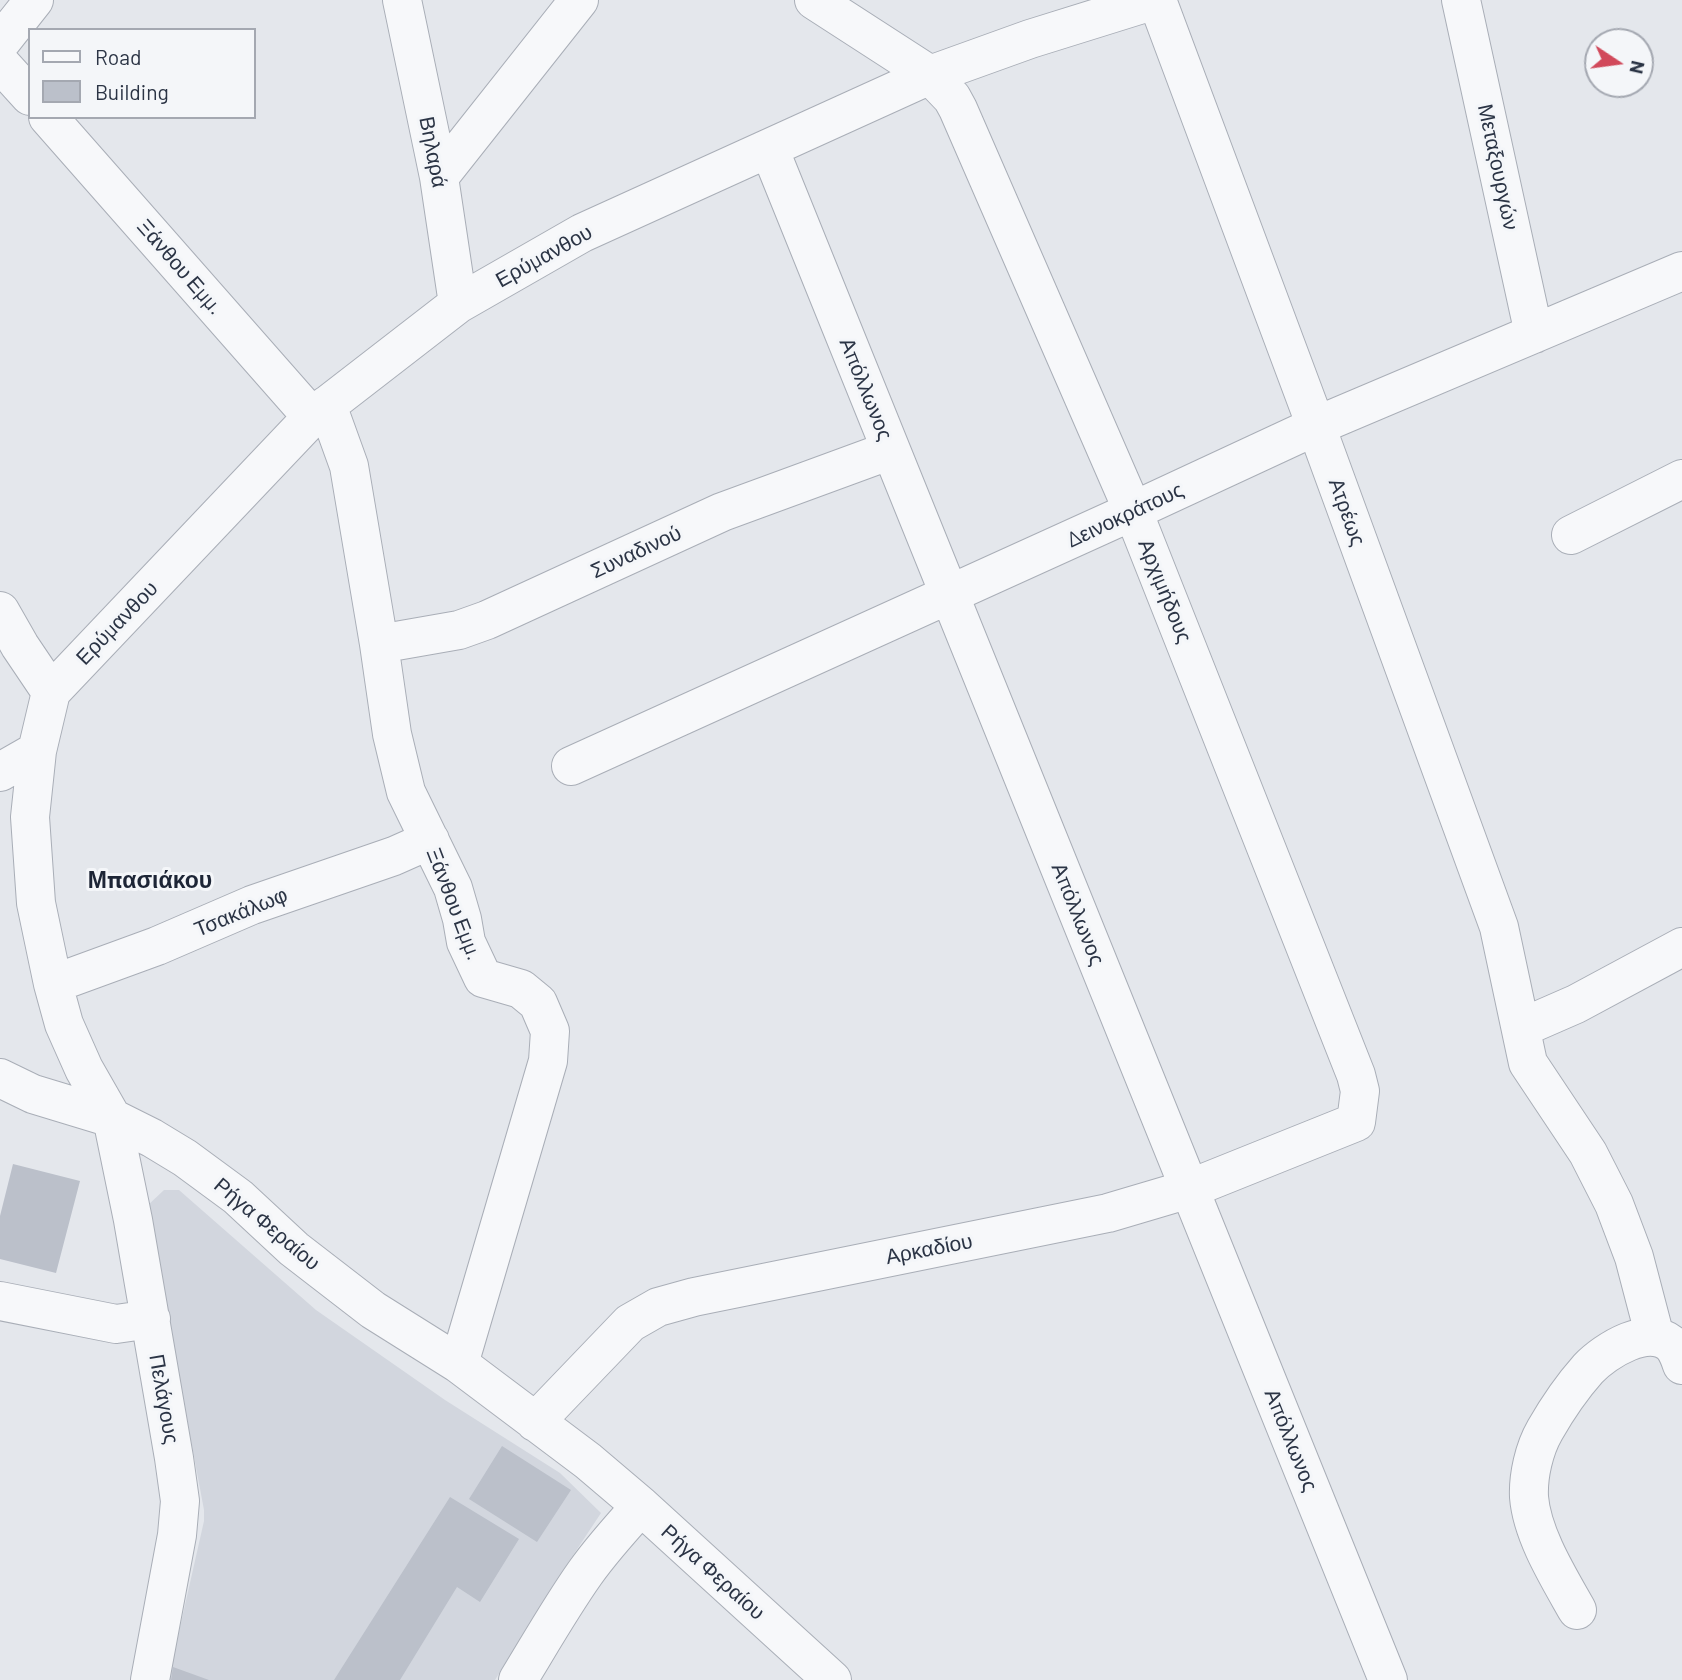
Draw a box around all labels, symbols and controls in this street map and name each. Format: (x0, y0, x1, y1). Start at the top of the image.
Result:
legend (28, 28, 256, 119)
north arrow (1584, 28, 1654, 98)
text: Road (95, 44, 141, 69)
text: N (1625, 59, 1651, 76)
text: Building (95, 79, 169, 104)
street label: Μεταξουργών (1472, 102, 1524, 232)
street label: Βηλαρά (414, 114, 452, 190)
street label: Ξάνθου Εμμ. (132, 214, 228, 320)
street label: Ερύμανθου (491, 219, 597, 293)
street label: Απόλλωνος (834, 334, 898, 444)
street label: Ατρέως (1323, 475, 1371, 549)
street label: Δεινοκράτους (1063, 477, 1187, 553)
street label: Συναδινού (587, 520, 685, 584)
street label: Αρχιμήδους (1133, 535, 1197, 647)
street label: Ερύμανθου (71, 576, 163, 670)
street label: Ξάνθου Εμμ. (421, 844, 487, 964)
street label: Απόλλωνος (1046, 859, 1110, 969)
district label: Μπασιάκου (88, 866, 212, 894)
street label: Τσακάλωφ (191, 882, 291, 942)
street label: Ρήγα Φεραίου (209, 1172, 325, 1276)
street label: Αρκαδίου (883, 1228, 975, 1270)
street label: Πελάγους (144, 1352, 184, 1446)
street label: Απόλλωνος (1259, 1385, 1323, 1495)
street label: Ρήγα Φεραίου (656, 1519, 770, 1625)

